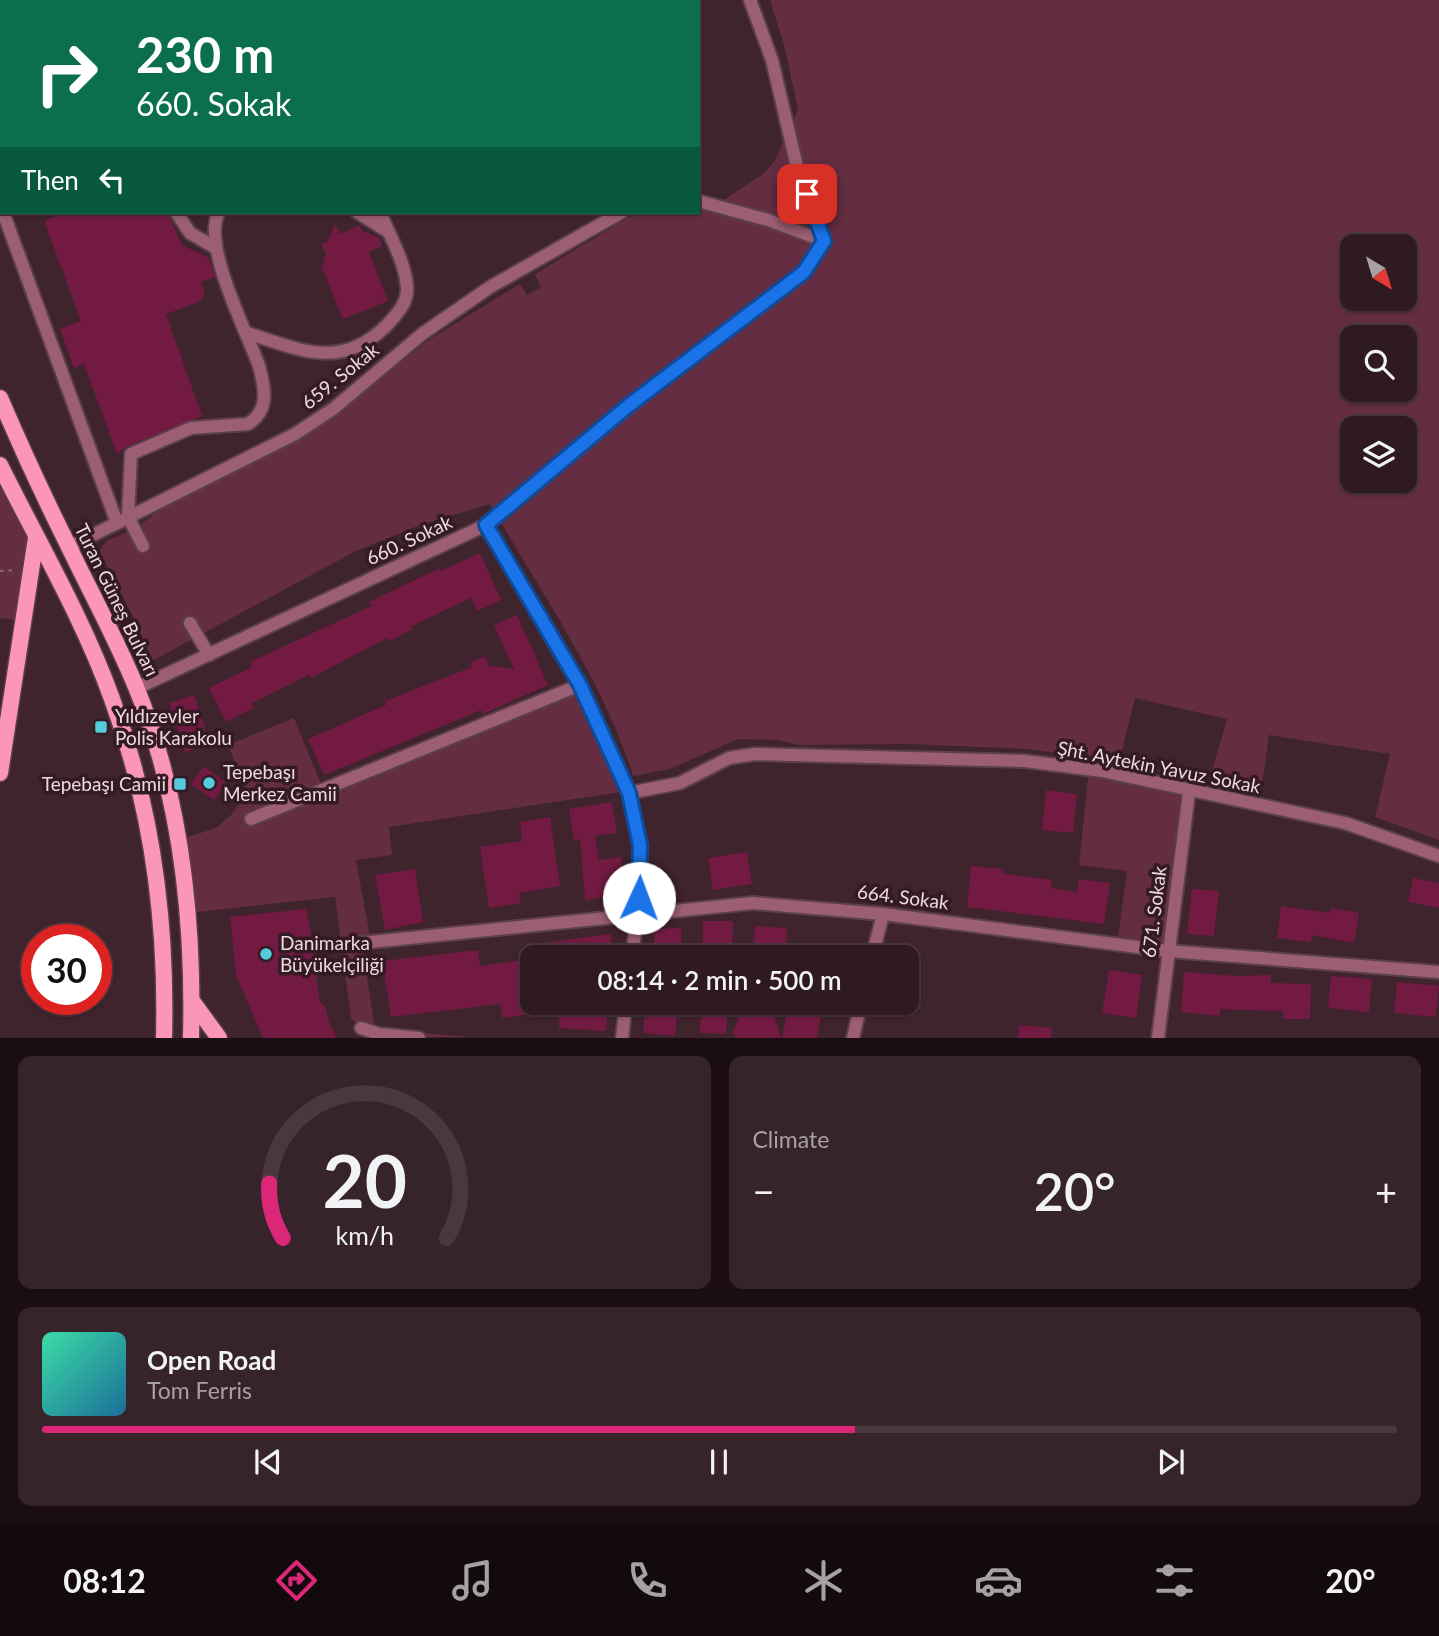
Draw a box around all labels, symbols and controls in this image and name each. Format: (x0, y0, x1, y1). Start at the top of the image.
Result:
text: 230 m (136, 25, 274, 83)
icon: right (21, 28, 112, 119)
text: 660. Sokak (136, 84, 291, 123)
icon: left (93, 161, 131, 199)
text: Then (21, 164, 79, 196)
pin (777, 164, 837, 224)
icon: arrive (788, 175, 826, 213)
north arrow (1340, 234, 1418, 312)
map controls (1340, 234, 1417, 493)
button: search (1340, 325, 1417, 402)
street label: 659. Sokak (297, 337, 383, 414)
button: layers (1340, 416, 1417, 493)
street label: 660. Sokak (362, 510, 456, 569)
street label: Turan Güneş Bulvarı (70, 520, 164, 680)
place label: Yıldızevler Polis Karakolu (115, 704, 232, 749)
marker: Yıldızevler Polis Karakolu (93, 719, 109, 735)
street label: Şht. Aytekin Yavuz Sokak (1056, 736, 1263, 798)
place label: Tepebaşı Merkez Camii (223, 760, 337, 805)
place label: Tepebaşı Camii (42, 772, 166, 795)
marker: Tepebaşı Merkez Camii (201, 775, 217, 791)
marker: Tepebaşı Camii (172, 776, 188, 792)
position arrow (602, 861, 676, 935)
street label: 671. Sokak (1136, 864, 1171, 959)
street label: 664. Sokak (856, 879, 951, 914)
speed limit sign: 30 (21, 924, 112, 1015)
place label: Danimarka Büyükelçiliği (280, 931, 384, 976)
marker: Danimarka Büyükelçiliği (258, 946, 274, 962)
text: 08:14 · 2 min · 500 m (597, 964, 842, 996)
text: Climate (753, 1125, 829, 1153)
text: 20 (322, 1137, 406, 1225)
text: 20° (1034, 1160, 1116, 1222)
text: − (753, 1168, 775, 1214)
text: + (1375, 1168, 1397, 1214)
text: km/h (335, 1220, 394, 1250)
text: Open Road (147, 1344, 276, 1376)
text: Tom Ferris (147, 1376, 252, 1404)
icon: previous (249, 1443, 287, 1481)
icon: pause (700, 1443, 738, 1481)
icon: next (1152, 1443, 1190, 1481)
icon: directions (272, 1556, 321, 1605)
icon: music (448, 1556, 497, 1605)
icon: phone (623, 1556, 672, 1605)
icon: climate (799, 1556, 848, 1605)
icon: car (974, 1556, 1023, 1605)
icon: filters (1150, 1556, 1199, 1605)
text: 08:12 (63, 1561, 146, 1600)
text: 20° (1325, 1561, 1376, 1600)

